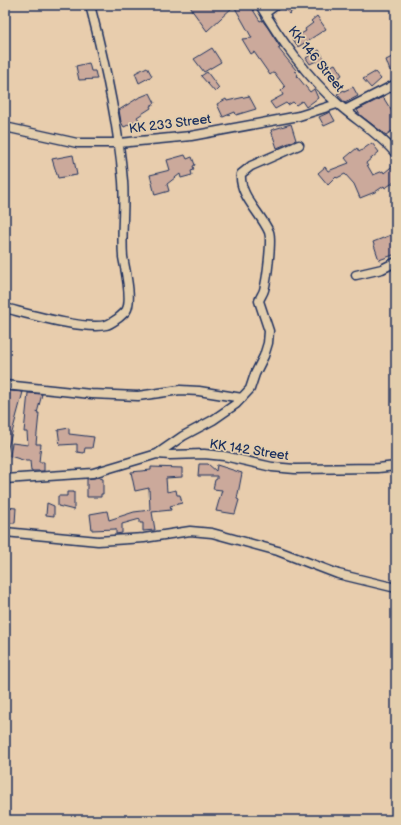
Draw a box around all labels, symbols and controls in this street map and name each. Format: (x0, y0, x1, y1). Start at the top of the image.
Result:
street label: KK 146 Street (285, 23, 347, 95)
street label: KK 233 Street (128, 111, 212, 137)
street label: KK 142 Street (208, 436, 290, 464)

